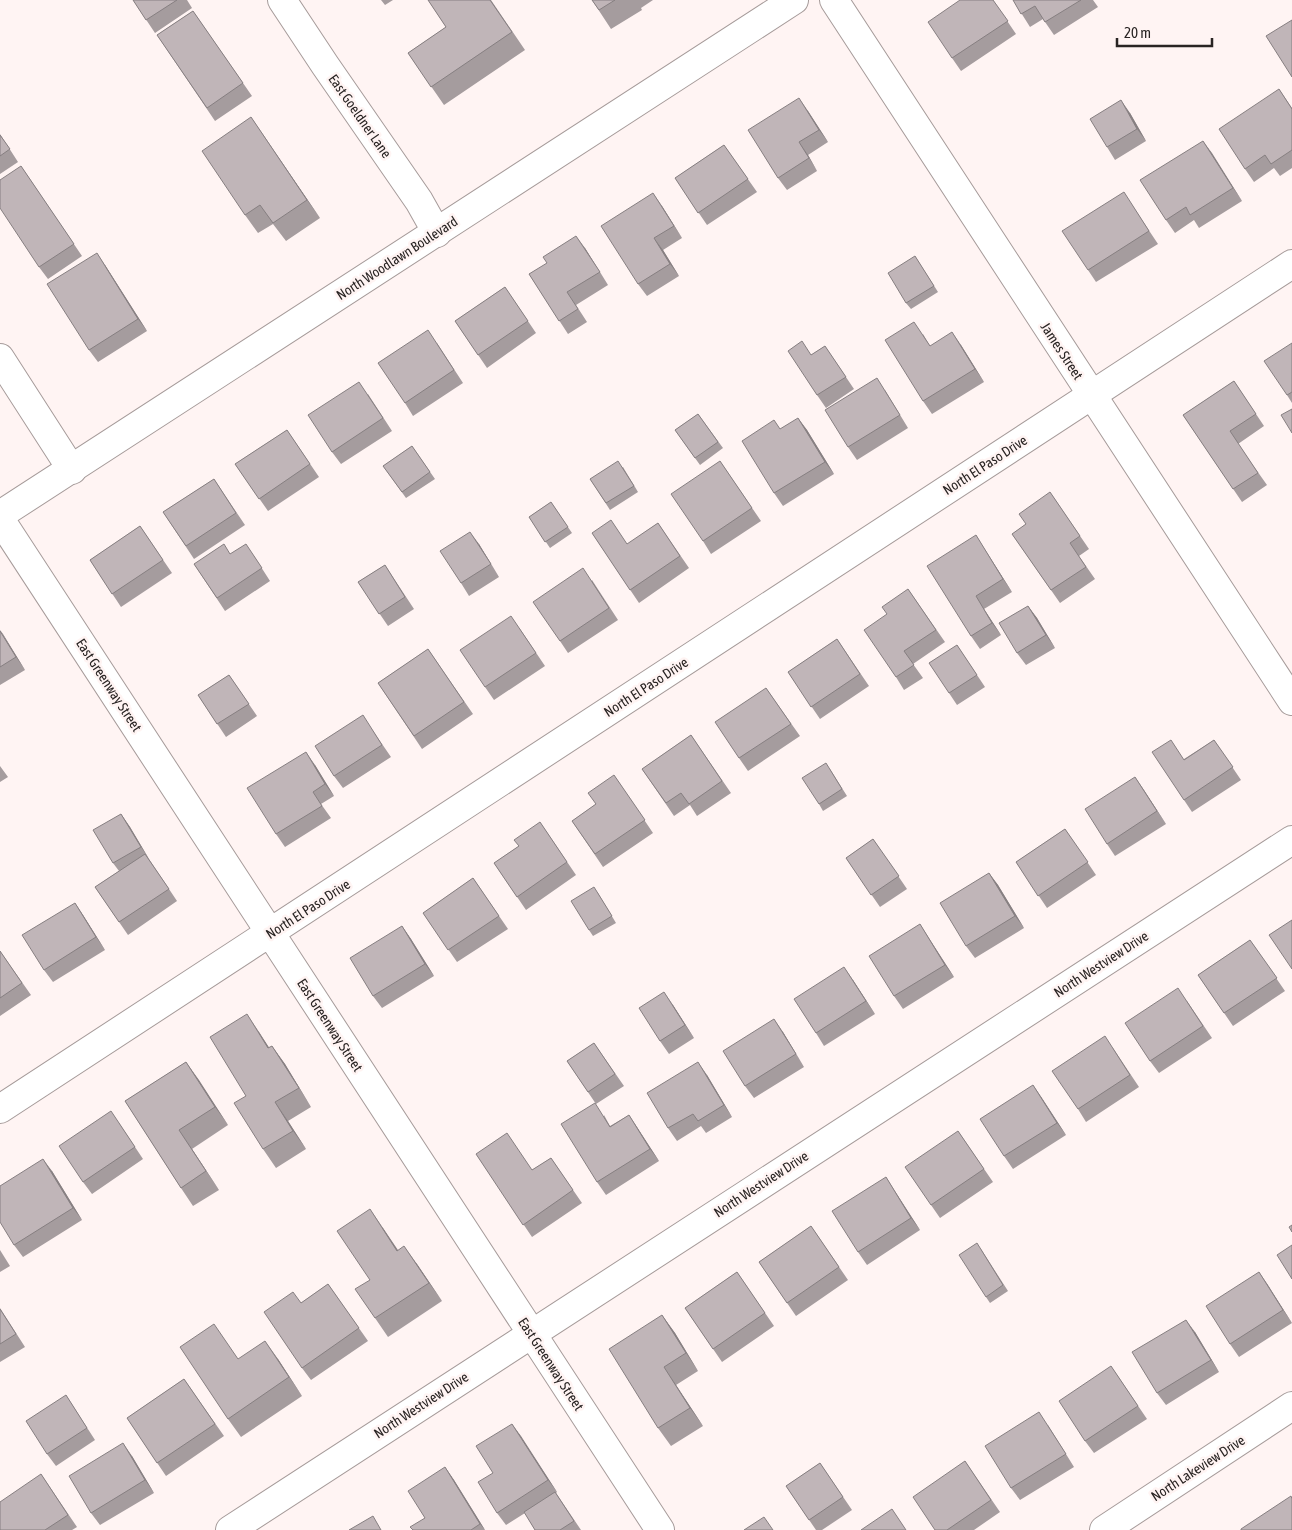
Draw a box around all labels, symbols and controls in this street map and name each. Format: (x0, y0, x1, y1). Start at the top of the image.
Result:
scale bar (1117, 15, 1212, 47)
text: 20 m (1124, 24, 1151, 41)
street label: East Goeldner Lane (325, 71, 395, 161)
street label: North Woodlawn Boulevard (333, 213, 461, 303)
street label: James Street (1038, 319, 1086, 383)
street label: North El Paso Drive (940, 432, 1030, 498)
street label: East Greenway Street (73, 636, 145, 734)
street label: North El Paso Drive (601, 654, 691, 720)
street label: North El Paso Drive (263, 876, 353, 942)
street label: North Westview Drive (1051, 928, 1151, 1000)
street label: East Greenway Street (294, 976, 366, 1074)
street label: North Westview Drive (711, 1148, 811, 1220)
street label: East Greenway Street (515, 1315, 587, 1413)
street label: North Westview Drive (371, 1369, 471, 1441)
street label: North Lakeview Drive (1148, 1432, 1248, 1504)

